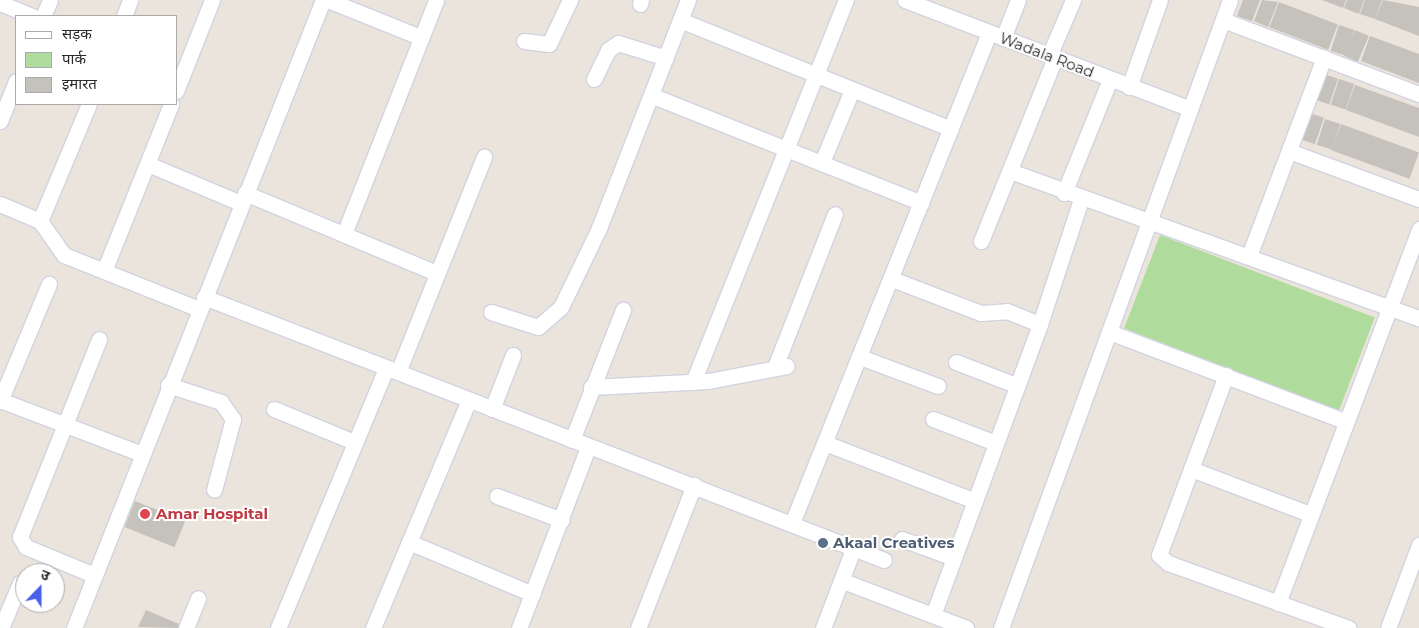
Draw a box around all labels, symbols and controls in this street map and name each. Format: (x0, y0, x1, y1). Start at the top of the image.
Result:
legend (15, 15, 178, 105)
text: सड़क (62, 24, 92, 43)
street label: Wadala Road (997, 29, 1097, 81)
text: पार्क (62, 49, 86, 68)
text: इमारत (62, 74, 97, 93)
place label: Amar Hospital (156, 505, 268, 523)
marker: Amar Hospital (138, 507, 152, 521)
place label: Akaal Creatives (833, 534, 954, 552)
marker: Akaal Creatives (817, 537, 829, 549)
north arrow (15, 563, 65, 613)
text: उ (38, 565, 52, 585)

